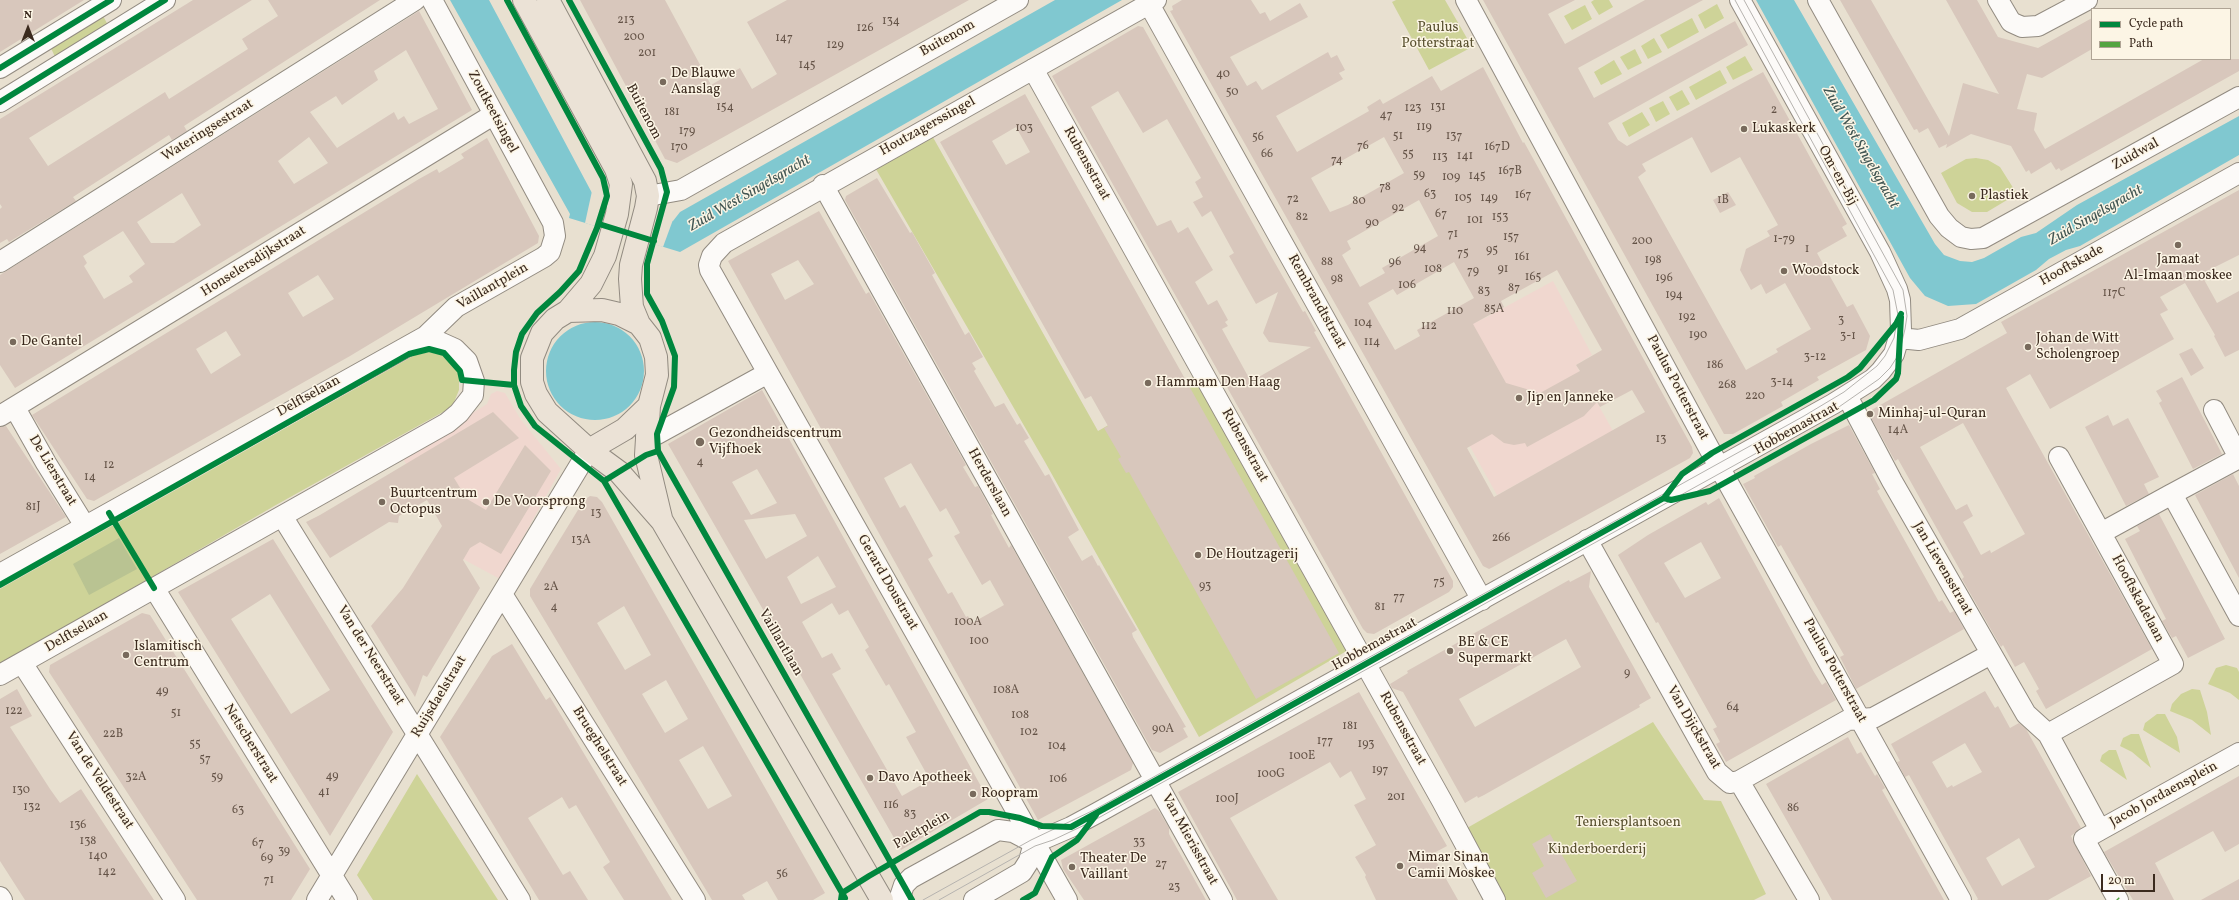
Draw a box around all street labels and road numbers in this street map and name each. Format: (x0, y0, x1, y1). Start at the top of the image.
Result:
street label: Buitenom (917, 17, 979, 61)
street label: Zoutkeetsingel (463, 68, 521, 156)
street label: Buitenom (621, 81, 665, 143)
street label: Houtzagerssingel (877, 94, 979, 160)
street label: Wateringsestraat (159, 96, 257, 166)
street label: Rubensstraat (1059, 124, 1113, 204)
street label: Zuidwal (2110, 135, 2162, 175)
street label: Om-en-Bij (1814, 143, 1860, 209)
street label: Honselersdijkstraat (198, 223, 310, 301)
street label: Hooftskade (2037, 242, 2107, 290)
street label: Rembrandtstraat (1283, 252, 1349, 352)
street label: Vaillantplein (454, 260, 532, 314)
street label: Paulus Potterstraat (1642, 333, 1712, 443)
street label: Delftselaan (274, 373, 344, 421)
street label: Hobbemastraat (1752, 399, 1842, 459)
street label: Rubensstraat (1217, 406, 1271, 486)
street label: De Lierstraat (24, 433, 80, 509)
street label: Herderslaan (963, 446, 1015, 520)
street label: Jan Lievensstraat (1908, 519, 1976, 619)
street label: Gerard Doustraat (853, 532, 921, 634)
street label: Hooftskadelaan (2107, 552, 2167, 646)
street label: Van der Neerstraat (333, 603, 407, 709)
street label: Vaillantlaan (754, 606, 806, 680)
street label: Delftselaan (43, 607, 111, 657)
street label: Hobbemastraat (1330, 615, 1420, 675)
street label: Paulus Potterstraat (1798, 616, 1870, 726)
street label: Ruijsdaelstraat (409, 653, 471, 741)
street label: Van Dijckstraat (1662, 683, 1724, 773)
street label: Rubensstraat (1375, 689, 1429, 769)
street label: Netscherstraat (219, 701, 281, 787)
street label: Brueghelstraat (568, 704, 630, 790)
street label: Van de Veldestraat (61, 729, 137, 833)
street label: Jacob Jordaensplein (2107, 758, 2221, 832)
street label: Van Mierisstraat (1157, 791, 1221, 889)
street label: Paletplein (891, 808, 953, 854)

